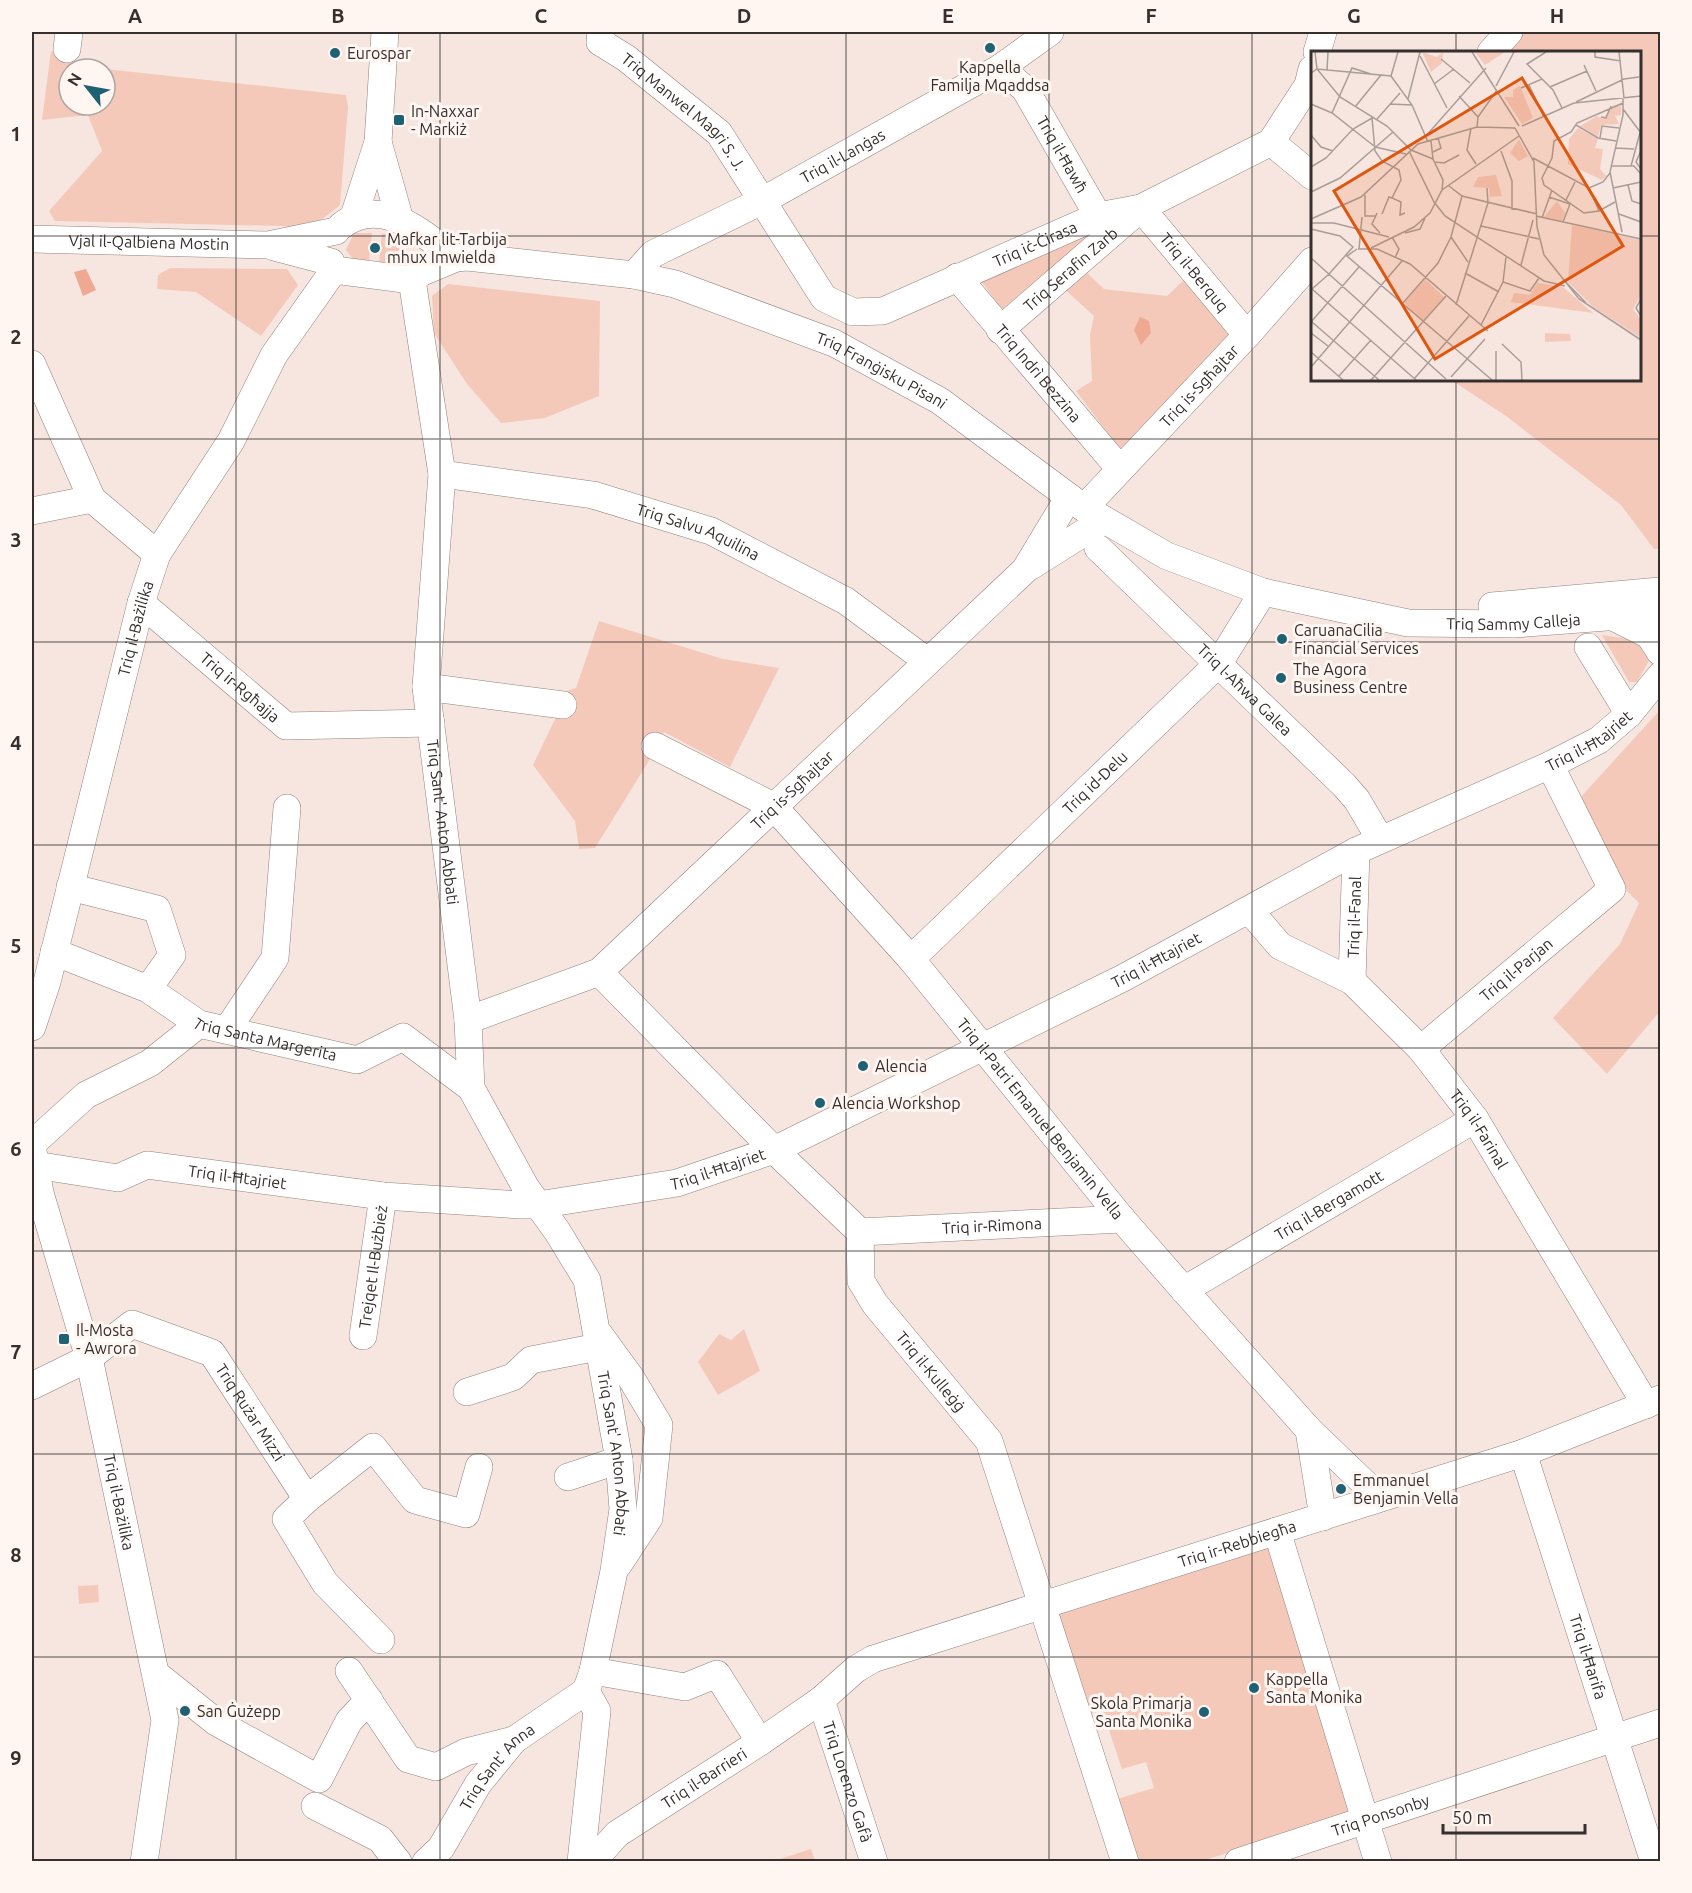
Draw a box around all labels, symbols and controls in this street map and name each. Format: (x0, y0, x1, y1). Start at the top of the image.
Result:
text: A (128, 4, 142, 27)
text: B (331, 4, 345, 27)
text: C (535, 4, 548, 27)
text: D (737, 4, 751, 27)
text: E (942, 4, 954, 27)
text: F (1145, 4, 1157, 27)
text: G (1347, 4, 1361, 27)
text: H (1550, 4, 1564, 27)
marker: Kappella Familja Mqaddsa (983, 41, 997, 55)
place label: Eurospar (347, 44, 411, 62)
marker: Eurospar (328, 46, 342, 60)
street label: Triq Manwel Magri S. J. (618, 49, 749, 174)
inset map (1311, 51, 1641, 381)
north arrow (57, 57, 117, 117)
place label: Kappella Familja Mqaddsa (930, 58, 1050, 94)
text: N (63, 70, 85, 89)
place label: In-Naxxar - Markiż (411, 102, 479, 138)
marker: In-Naxxar - Markiż (392, 113, 406, 127)
street label: Triq il-Ħawħ (1033, 113, 1092, 196)
text: 1 (10, 122, 22, 145)
street label: Triq il-Lanġas (797, 125, 888, 187)
street label: Triq iċ-Ċirasa (990, 217, 1080, 270)
street label: Triq Serafin Zarb (1020, 224, 1121, 315)
street label: Triq il-Berquq (1157, 229, 1233, 315)
place label: Mafkar lit-Tarbija mhux Imwielda (387, 230, 507, 266)
street label: Vjal il-Qalbiena Mostin (69, 231, 229, 253)
marker: Mafkar lit-Tarbija mhux Imwielda (368, 241, 382, 255)
street label: Triq Indrì Bezzina (992, 320, 1085, 426)
text: 2 (10, 325, 22, 348)
street label: Triq Franġisku Pisani (814, 328, 950, 412)
street label: Triq is-Sgħajtar (1156, 341, 1242, 431)
street label: Triq Salvu Aquilina (634, 500, 763, 564)
text: 3 (10, 528, 22, 551)
street label: Triq il-Bażilika (114, 578, 157, 678)
street label: Triq Sammy Calleja (1446, 610, 1581, 633)
place label: CaruanaCilia Financial Services (1294, 621, 1419, 657)
marker: CaruanaCilia Financial Services (1275, 632, 1289, 646)
street label: Triq l-Aħwa Galea (1194, 640, 1296, 739)
street label: Triq ir-Rgħajja (197, 648, 283, 726)
place label: The Agora Business Centre (1293, 660, 1408, 696)
marker: The Agora Business Centre (1274, 671, 1288, 685)
street label: Triq il-Ħtajriet (1543, 706, 1636, 775)
text: 4 (10, 731, 22, 754)
street label: Triq Sant' Anton Abbati (424, 738, 462, 906)
street label: Triq is-Sgħajtar (747, 747, 837, 833)
street label: Triq id-Delu (1059, 747, 1131, 817)
street label: Triq il-Fanal (1344, 876, 1364, 958)
street label: Triq il-Ħtajriet (1108, 928, 1204, 991)
text: 5 (10, 934, 22, 957)
street label: Triq il-Parjan (1476, 934, 1556, 1005)
street label: Triq Santa Margerita (190, 1014, 339, 1064)
street label: Triq il-Patri Emanuel Benjamin Vella (954, 1014, 1127, 1223)
place label: Alencia (875, 1057, 927, 1075)
marker: Alencia (856, 1059, 870, 1073)
street label: Triq il-Farinal (1446, 1086, 1512, 1172)
place label: Alencia Workshop (832, 1094, 961, 1112)
marker: Alencia Workshop (813, 1096, 827, 1110)
text: 6 (10, 1137, 22, 1160)
street label: Triq il-Ħtajriet (669, 1144, 768, 1193)
street label: Triq il-Ħtajriet (187, 1161, 288, 1192)
street label: Triq il-Bergamott (1272, 1166, 1387, 1244)
street label: Trejqet Il-Bużbież (355, 1204, 391, 1330)
street label: Triq ir-Rimona (941, 1214, 1042, 1237)
place label: Il-Mosta - Awrora (76, 1321, 137, 1357)
street label: Triq il-Kulleġġ (893, 1328, 969, 1415)
marker: Il-Mosta - Awrora (57, 1332, 71, 1346)
text: 7 (10, 1340, 22, 1363)
street label: Triq Rużar Mizzi (212, 1360, 289, 1464)
street label: Triq Sant' Anton Abbati (594, 1370, 632, 1537)
street label: Triq il-Bażilika (100, 1452, 138, 1552)
place label: Emmanuel Benjamin Vella (1353, 1471, 1459, 1507)
marker: Emmanuel Benjamin Vella (1334, 1482, 1348, 1496)
street label: Triq ir-Rebbiegħa (1176, 1517, 1298, 1571)
text: 8 (10, 1543, 22, 1566)
street label: Triq il-Ħarifa (1566, 1612, 1610, 1702)
place label: Kappella Santa Monika (1266, 1670, 1362, 1706)
marker: Kappella Santa Monika (1247, 1681, 1261, 1695)
place label: Skola Primarja Santa Monika (1091, 1694, 1192, 1730)
place label: San Ġużepp (197, 1702, 281, 1720)
marker: San Ġużepp (178, 1704, 192, 1718)
marker: Skola Primarja Santa Monika (1197, 1705, 1211, 1719)
street label: Triq Lorenzo Gafà (820, 1719, 876, 1845)
street label: Triq Sant' Anna (456, 1720, 538, 1813)
street label: Triq il-Barrieri (658, 1744, 750, 1812)
text: 9 (10, 1746, 22, 1769)
street label: Triq Ponsonby (1329, 1791, 1432, 1840)
scale bar (1443, 1797, 1586, 1835)
text: 50 m (1452, 1807, 1492, 1827)

